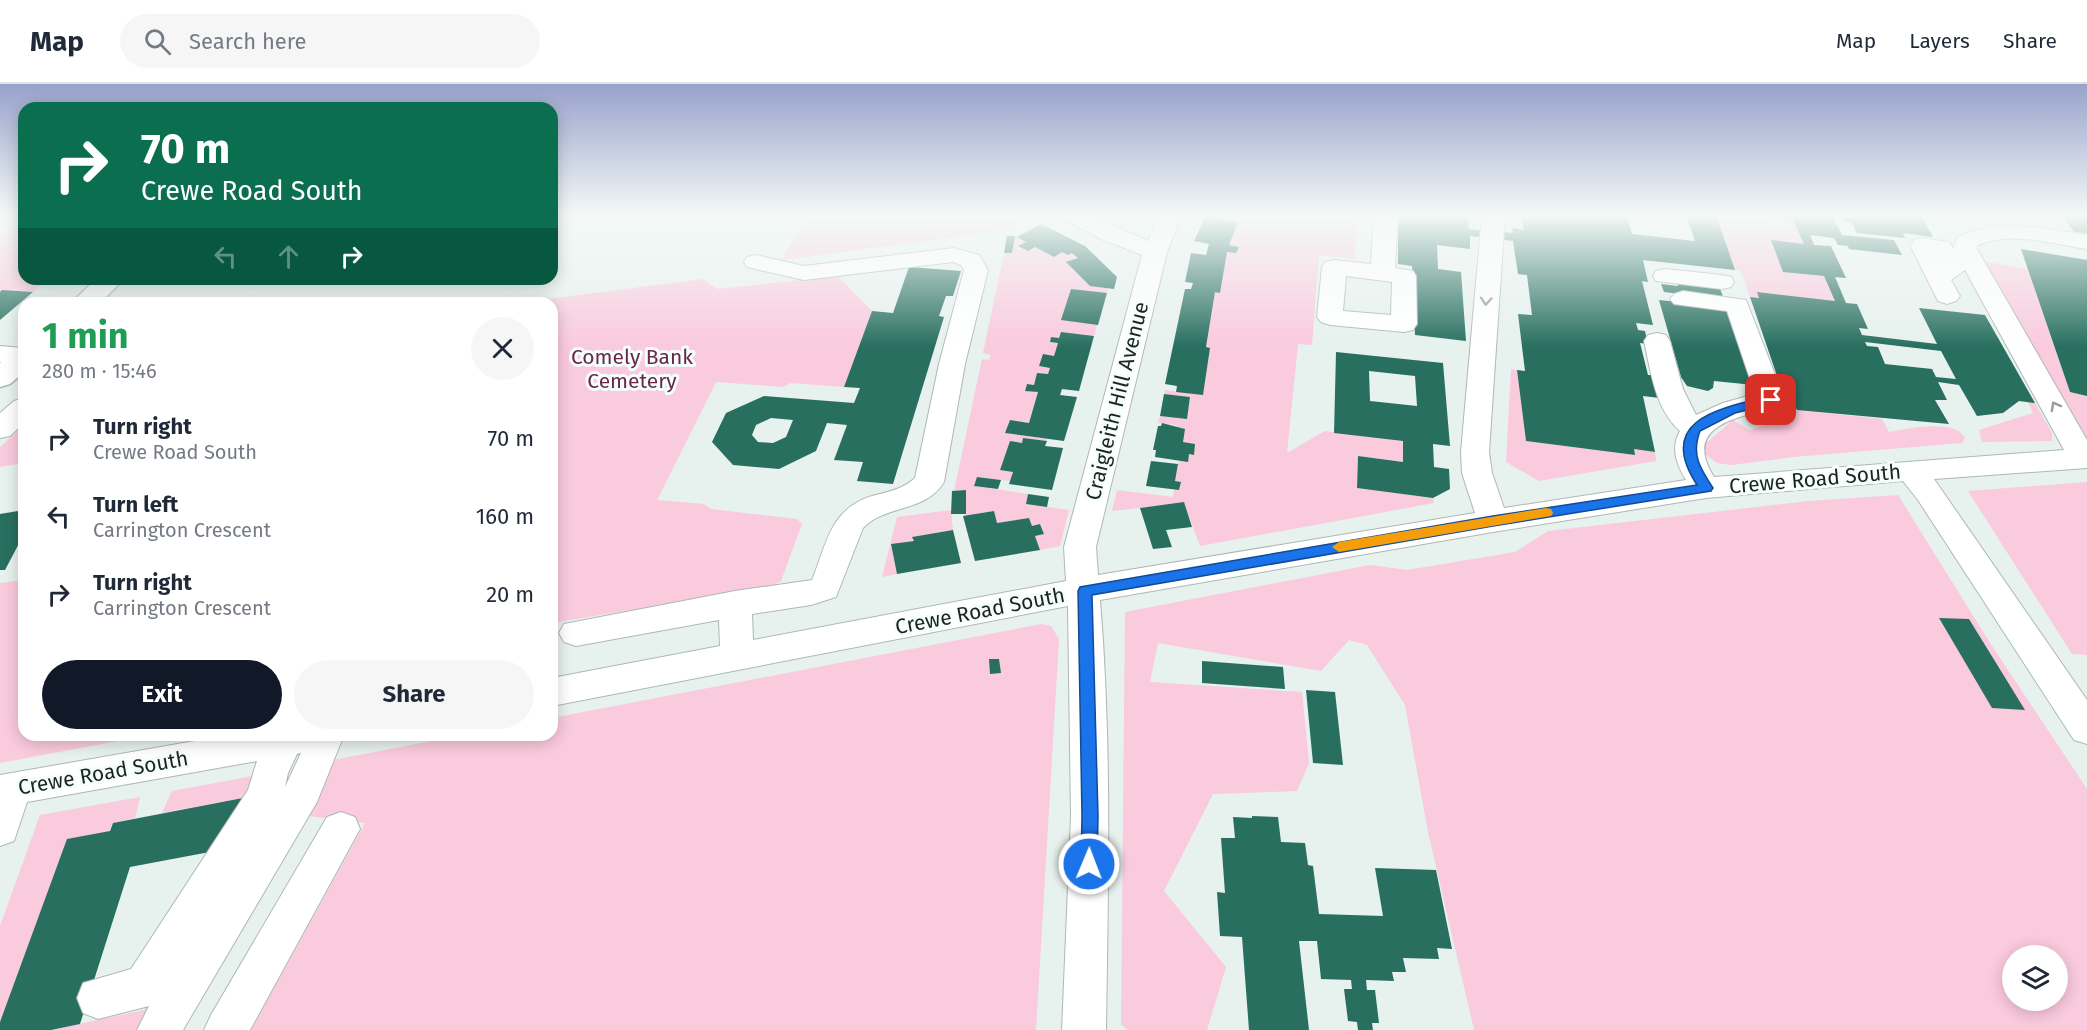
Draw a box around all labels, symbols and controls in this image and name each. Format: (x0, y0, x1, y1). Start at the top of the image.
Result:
search box (120, 14, 540, 68)
text: Map (30, 25, 84, 58)
icon: search (141, 25, 174, 58)
text: Search here (189, 28, 307, 55)
text: Map (1836, 28, 1876, 54)
text: Layers (1909, 28, 1970, 54)
text: Share (2003, 28, 2057, 54)
text: 70 m (141, 124, 230, 174)
icon: right (42, 126, 120, 204)
text: Crewe Road South (141, 175, 362, 207)
icon: left (209, 240, 242, 273)
icon: ahead (272, 240, 305, 273)
icon: right (335, 240, 368, 273)
one-way arrow (1480, 296, 1493, 306)
street label: Craigleith Hill Avenue (1080, 299, 1154, 503)
text: 1 min (42, 314, 129, 358)
button: close (471, 317, 534, 380)
park label: Comely Bank Cemetery (571, 344, 693, 394)
text: 280 m · 15:46 (42, 359, 157, 383)
pin (1745, 374, 1796, 425)
icon: arrive (1754, 383, 1787, 416)
one-way arrow (2051, 402, 2062, 413)
text: Turn right (93, 413, 192, 440)
icon: right (42, 422, 75, 455)
text: 70 m (488, 425, 534, 452)
text: Crewe Road South (93, 440, 257, 464)
street label: Crewe Road South (1728, 459, 1902, 499)
text: Turn left (93, 491, 178, 518)
icon: left (42, 500, 75, 533)
text: 160 m (476, 503, 534, 530)
text: Carrington Crescent (93, 518, 271, 542)
text: Turn right (93, 569, 192, 596)
icon: right (42, 578, 75, 611)
text: 20 m (486, 581, 534, 608)
street label: Crewe Road South (893, 582, 1067, 640)
text: Carrington Crescent (93, 596, 271, 620)
button: Exit (42, 660, 282, 729)
button: Share (294, 660, 534, 729)
street label: Crewe Road South (16, 745, 190, 801)
position arrow (1057, 832, 1121, 896)
map controls (2002, 945, 2068, 1011)
button: layers (2002, 945, 2068, 1011)

